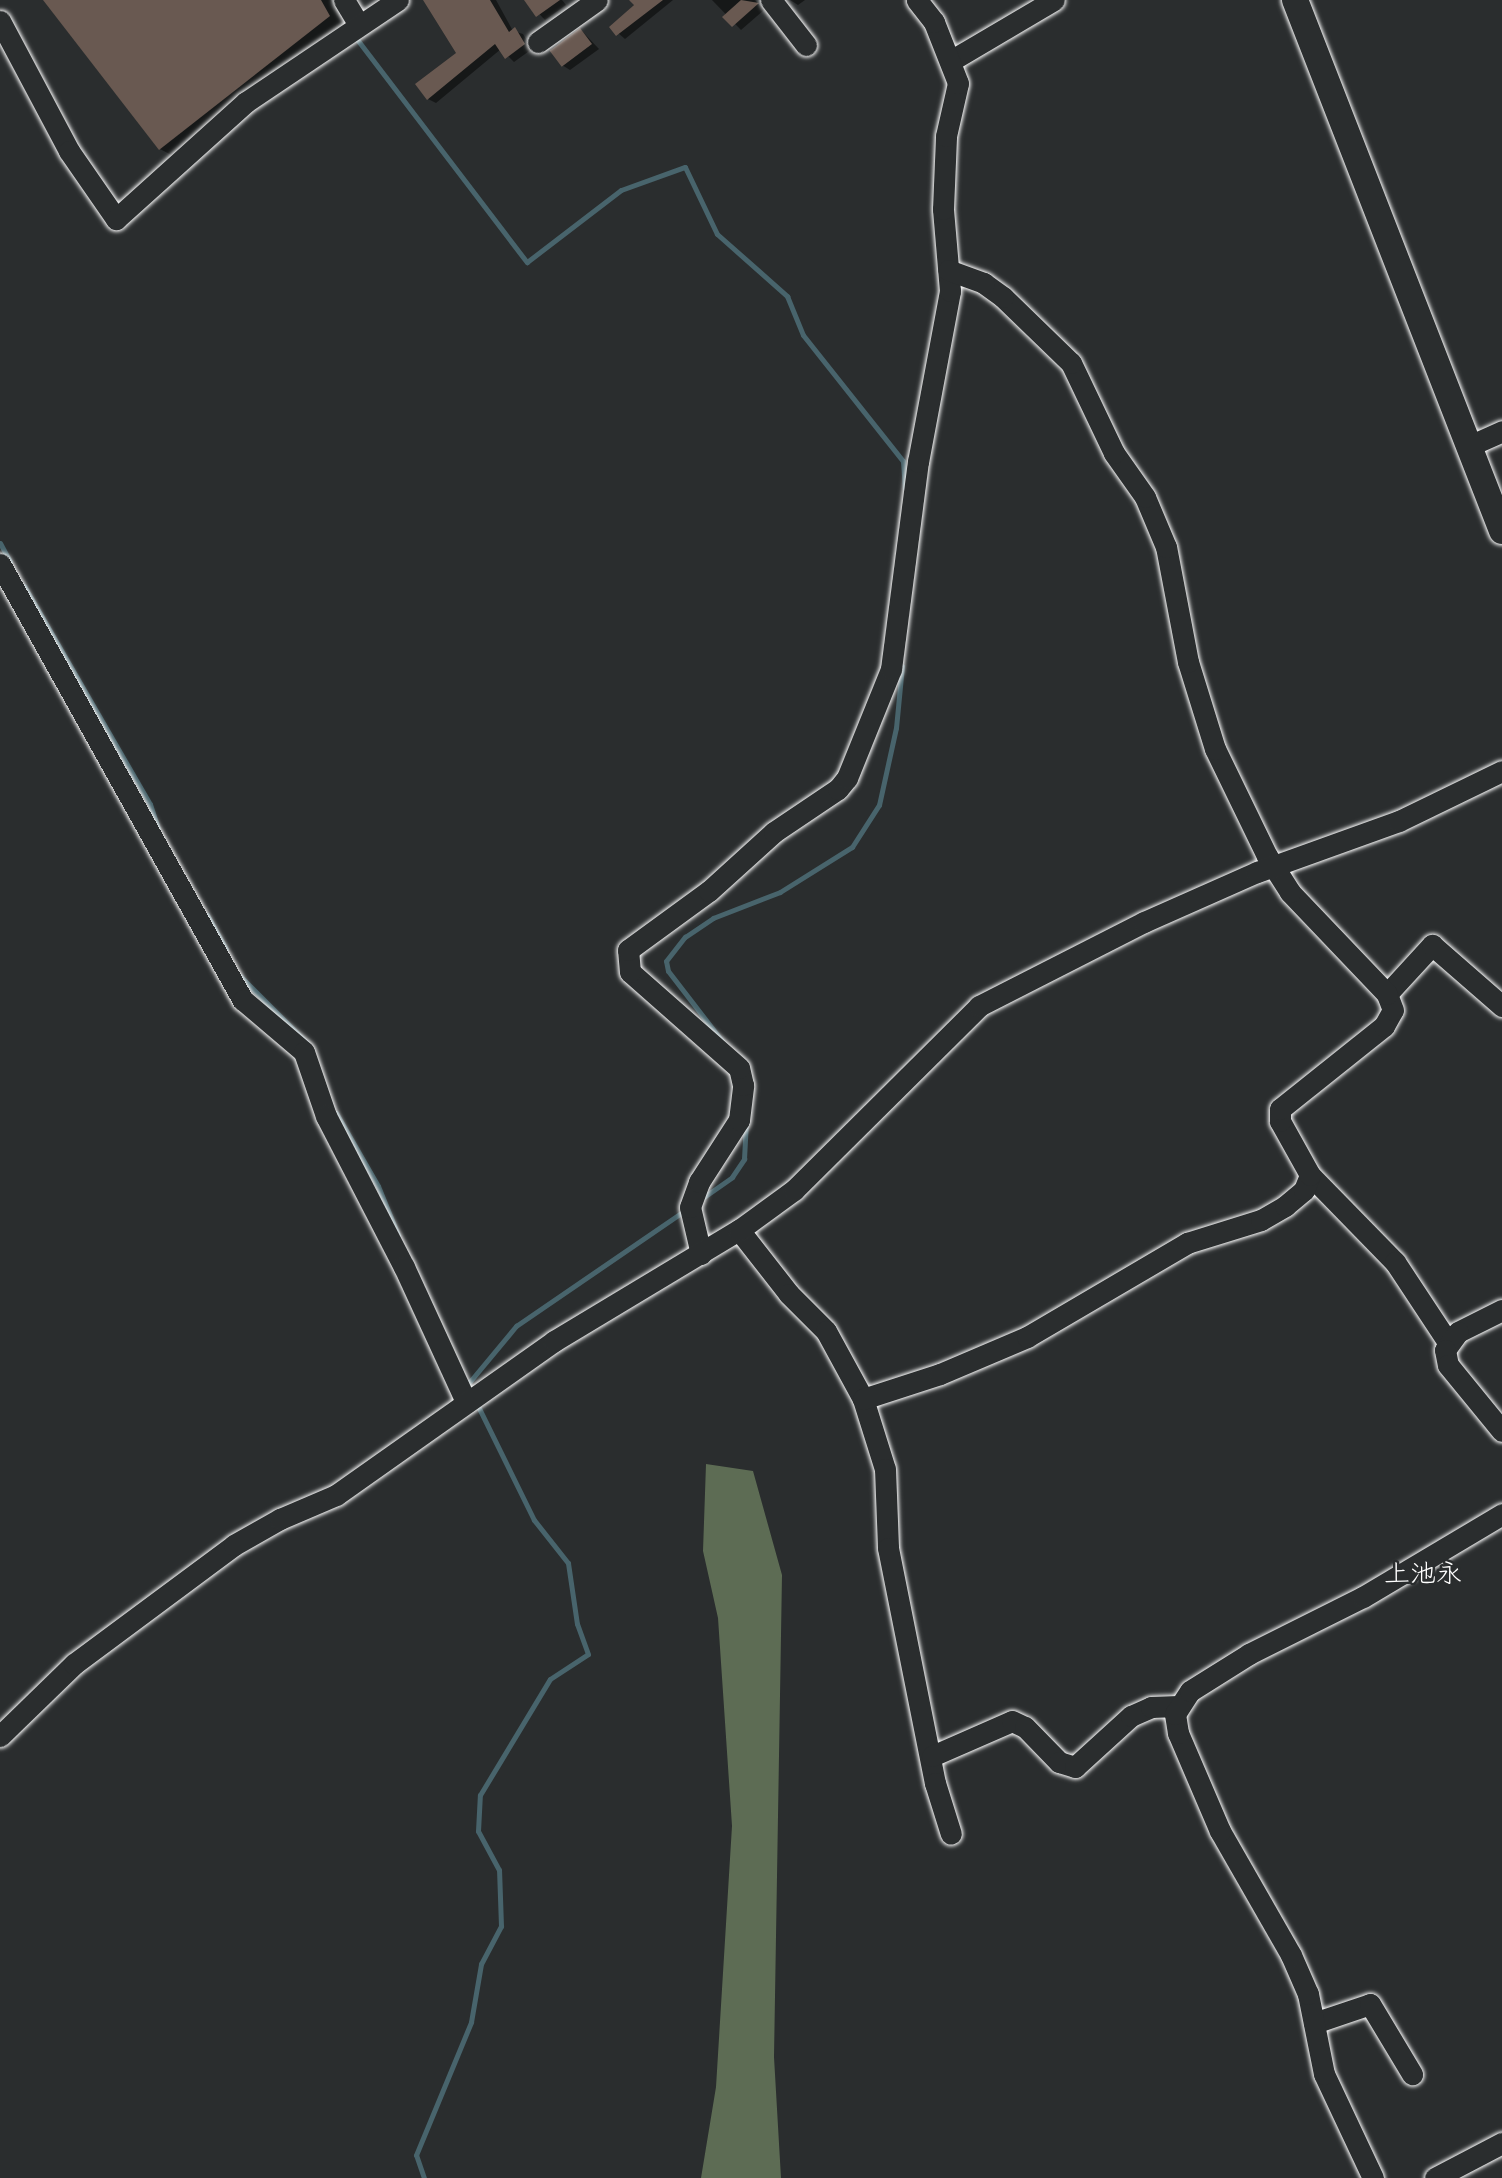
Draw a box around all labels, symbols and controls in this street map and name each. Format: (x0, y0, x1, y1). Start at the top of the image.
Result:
district label: 上池永 (1384, 1558, 1462, 1590)

